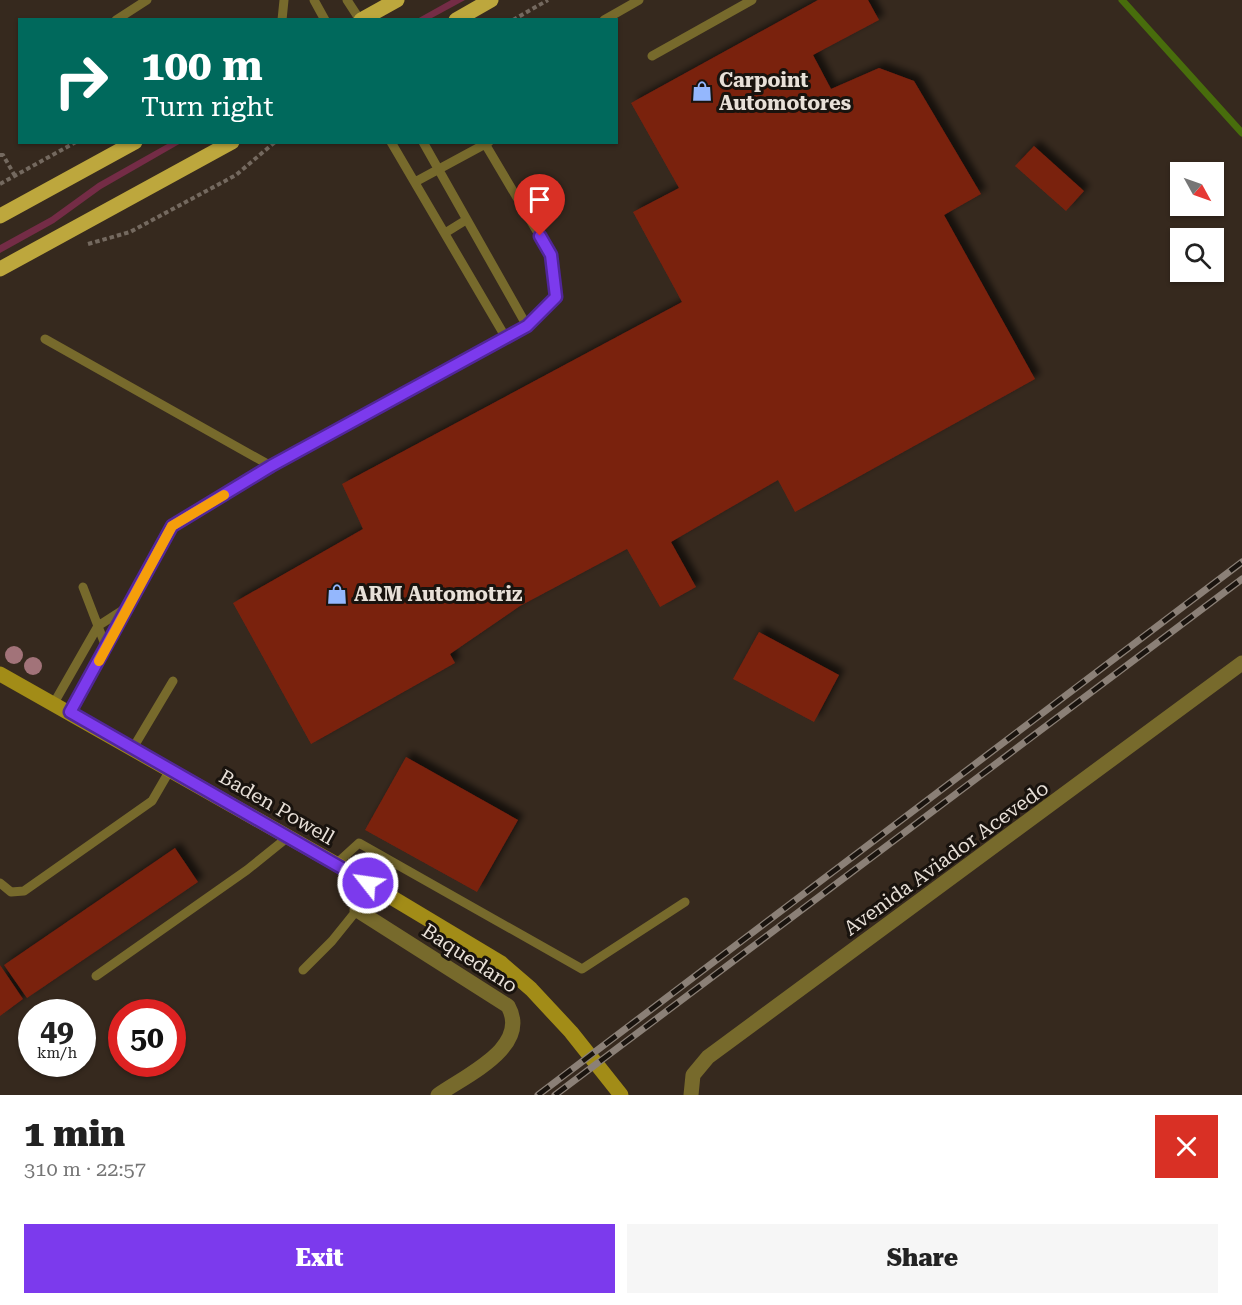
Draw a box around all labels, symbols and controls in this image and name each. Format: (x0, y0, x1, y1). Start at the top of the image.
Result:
text: 100 m (141, 41, 263, 90)
icon: right (42, 42, 120, 120)
place label: Carpoint Automotores (719, 68, 851, 115)
shop icon: Carpoint Automotores (690, 79, 714, 103)
text: Turn right (141, 91, 274, 123)
north arrow (1170, 162, 1224, 216)
map controls (1170, 162, 1224, 282)
pin (514, 174, 565, 236)
icon: arrive (523, 183, 556, 216)
button: search (1170, 228, 1224, 282)
shop icon: ARM Automotriz (325, 582, 349, 606)
place label: ARM Automotriz (354, 582, 522, 606)
street label: Baden Powell (215, 764, 339, 850)
street label: Avenida Aviador Acevedo (839, 776, 1053, 940)
position arrow (336, 851, 400, 915)
street label: Baquedano (418, 918, 522, 998)
speed limit sign: 50 (108, 999, 186, 1077)
text: 49 (40, 1013, 74, 1048)
text: km/h (37, 1044, 77, 1062)
text: 1 min (24, 1113, 125, 1155)
button: close (1155, 1115, 1218, 1178)
text: 310 m · 22:57 (24, 1157, 146, 1181)
button: Exit (24, 1224, 615, 1293)
button: Share (627, 1224, 1218, 1293)

